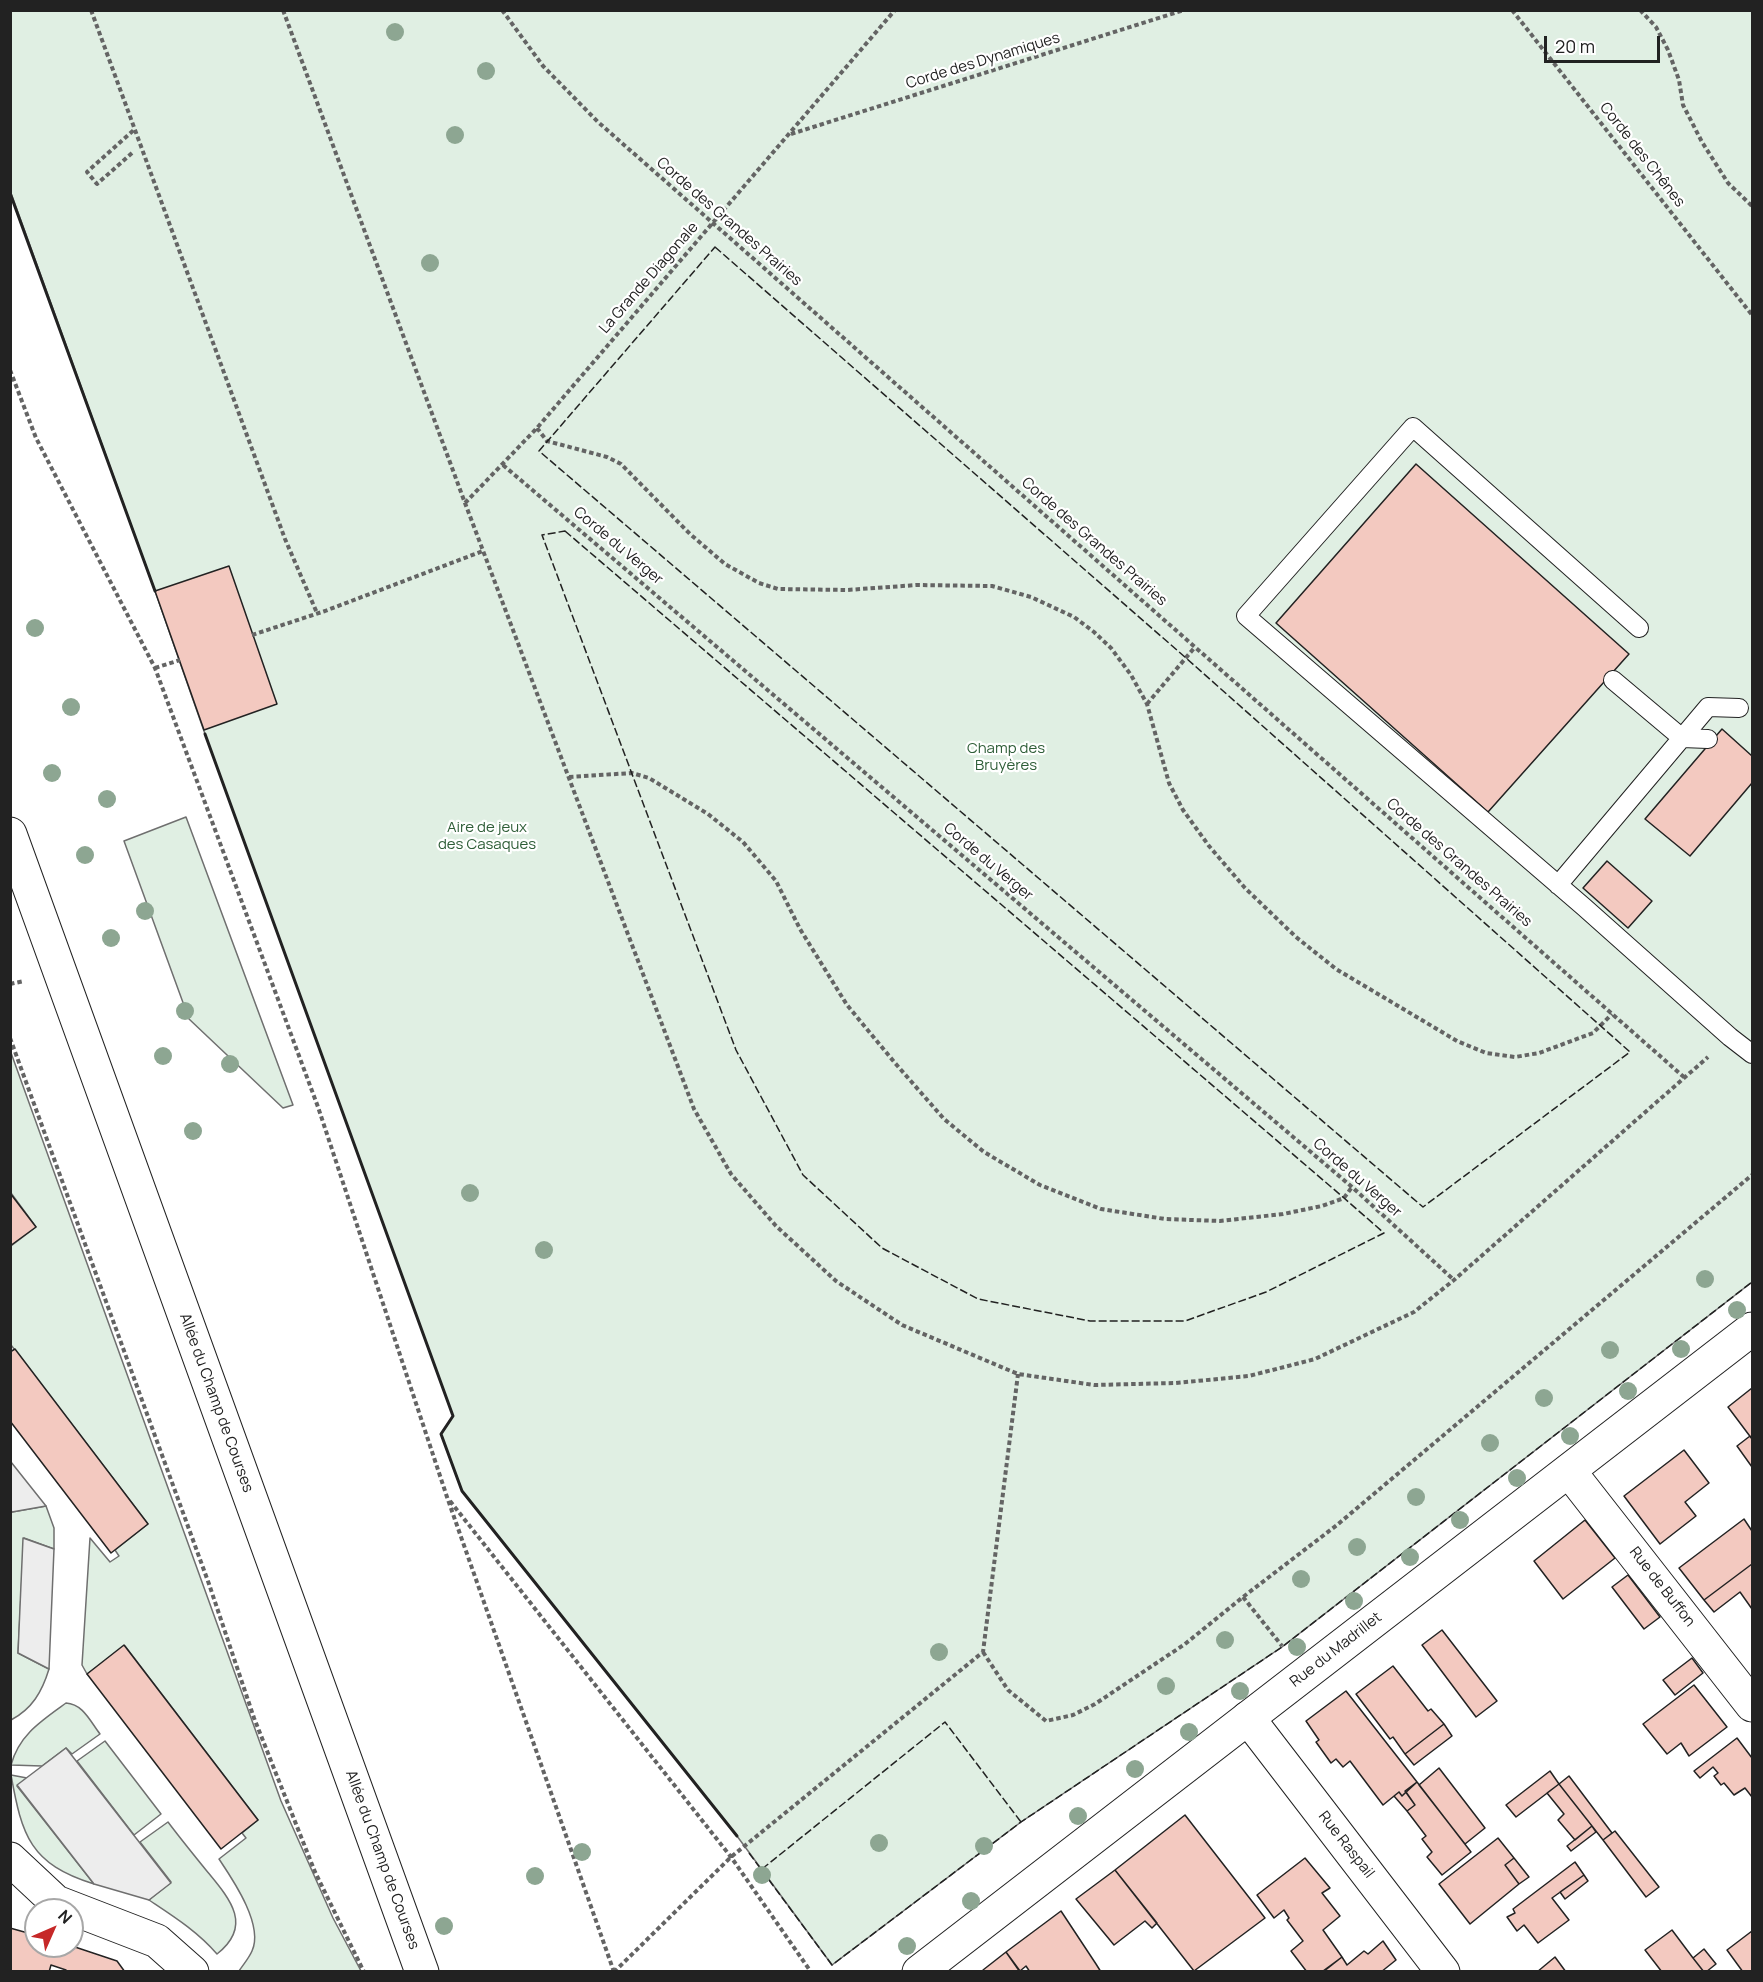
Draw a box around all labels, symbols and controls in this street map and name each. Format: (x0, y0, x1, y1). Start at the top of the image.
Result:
scale bar (1547, 24, 1662, 62)
street label: Corde des Dynamiques (904, 29, 1062, 93)
text: 20 m (1555, 34, 1595, 58)
street label: Corde des Chênes (1596, 99, 1688, 211)
street label: Corde des Grandes Prairies (653, 154, 805, 290)
street label: La Grande Diagonale (596, 219, 702, 337)
street label: Corde des Grandes Prairies (1018, 474, 1170, 610)
street label: Corde du Verger (570, 503, 666, 589)
park label: Champ des Bruyères (967, 740, 1045, 775)
street label: Corde des Grandes Prairies (1383, 795, 1535, 931)
park label: Aire de jeux des Casaques (438, 819, 536, 854)
street label: Corde du Verger (940, 819, 1036, 905)
street label: Corde du Verger (1309, 1135, 1405, 1221)
street label: Allée du Champ de Courses (175, 1311, 257, 1495)
street label: Rue de Buffon (1625, 1544, 1699, 1630)
street label: Rue du Madrillet (1287, 1609, 1385, 1691)
street label: Allée du Champ de Courses (341, 1768, 423, 1952)
street label: Rue Raspail (1314, 1808, 1378, 1882)
north arrow (24, 1898, 84, 1958)
text: N (53, 1905, 77, 1929)

